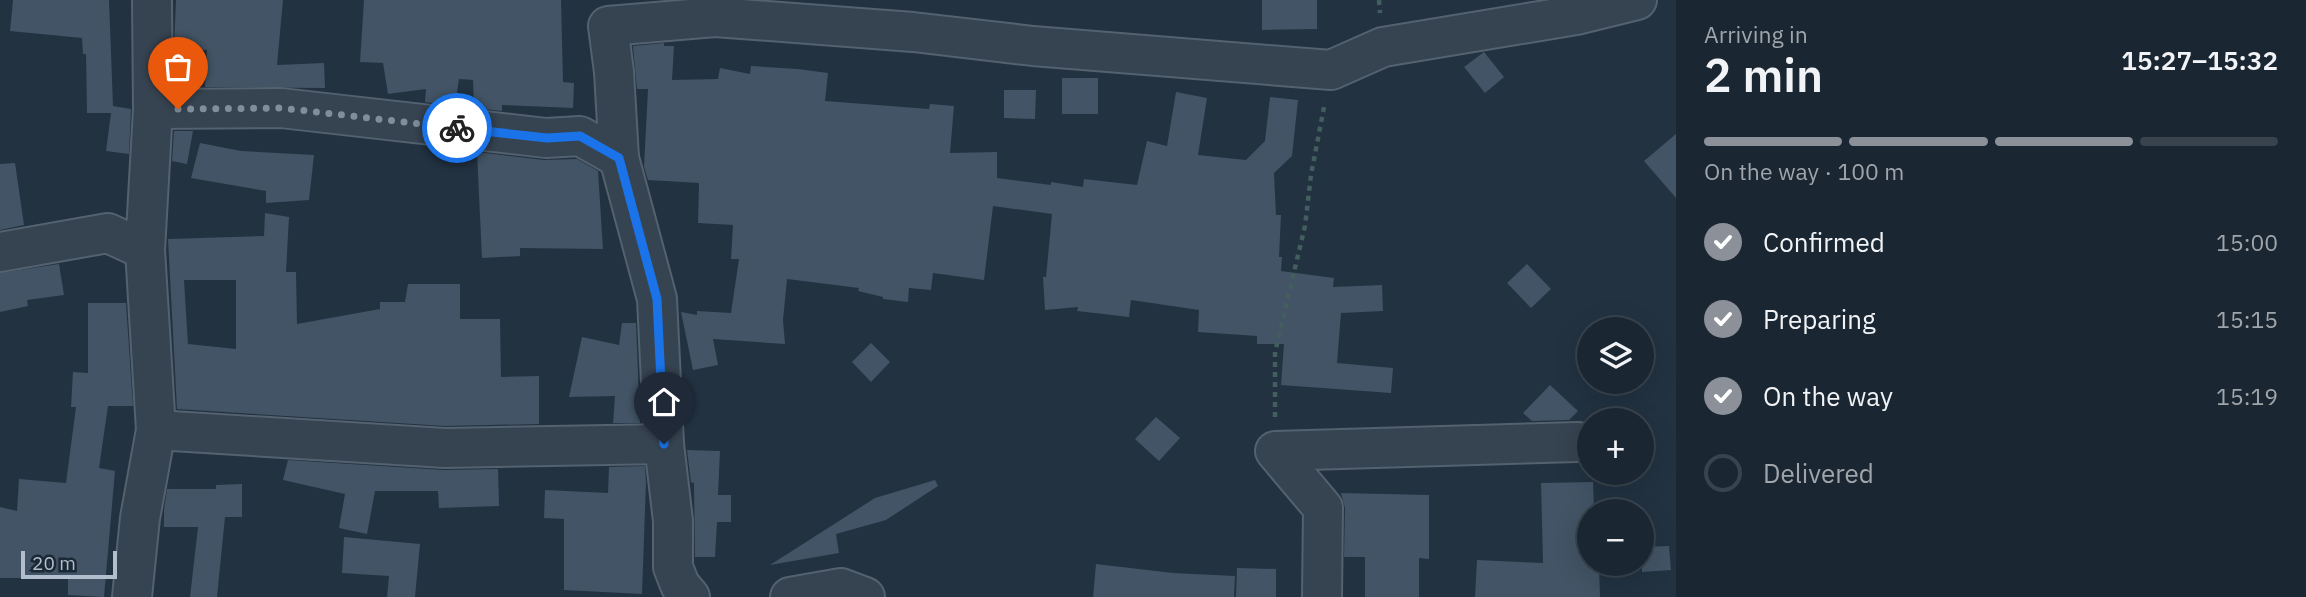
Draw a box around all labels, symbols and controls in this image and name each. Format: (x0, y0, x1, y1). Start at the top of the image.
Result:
text: Arriving in (1704, 19, 1808, 49)
pin (148, 37, 208, 109)
text: 15:27–15:32 (2121, 43, 2278, 77)
text: 2 min (1704, 45, 1823, 105)
icon: bag (159, 48, 197, 86)
courier (422, 93, 492, 163)
icon: bike (438, 109, 476, 147)
text: On the way · 100 m (1704, 156, 1904, 186)
icon: check (1704, 223, 1742, 261)
text: Confirmed (1763, 225, 1885, 259)
text: 15:00 (2216, 227, 2278, 257)
icon: check (1704, 300, 1742, 338)
text: Preparing (1763, 302, 1876, 336)
text: 15:15 (2216, 304, 2278, 334)
map controls (1577, 317, 1654, 576)
button: layers (1577, 317, 1654, 394)
pin (634, 372, 694, 444)
icon: check (1704, 377, 1742, 415)
text: On the way (1763, 379, 1893, 413)
text: 15:19 (2216, 381, 2278, 411)
icon: home (645, 383, 683, 421)
button: + (1577, 408, 1654, 485)
text: Delivered (1763, 456, 1874, 490)
button: − (1577, 499, 1654, 576)
scale bar (21, 548, 117, 580)
text: 20 m (32, 551, 76, 575)

